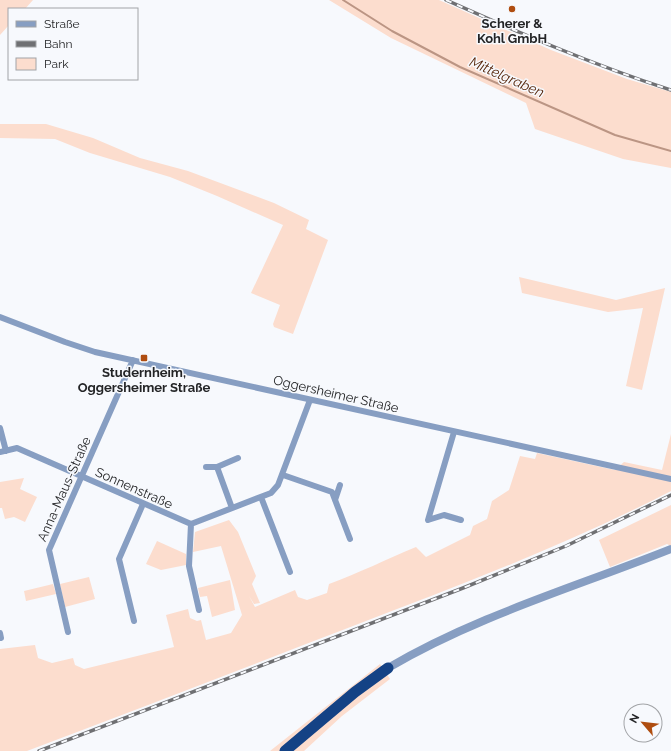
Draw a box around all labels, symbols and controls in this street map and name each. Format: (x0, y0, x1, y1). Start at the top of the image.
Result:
marker: Scherer & Kohl GmbH (507, 4, 517, 14)
legend (8, 8, 138, 80)
place label: Scherer & Kohl GmbH (477, 16, 547, 46)
text: Straße (44, 17, 80, 31)
text: Bahn (44, 37, 73, 51)
water label: Mittelgraben (467, 53, 547, 101)
text: Park (44, 57, 69, 71)
marker: Studernheim, Oggersheimer Straße (139, 353, 149, 363)
place label: Studernheim, Oggersheimer Straße (78, 365, 210, 395)
street label: Oggersheimer Straße (272, 372, 400, 416)
street label: Anna-Maus-Straße (34, 434, 94, 544)
street label: Sonnenstraße (93, 464, 175, 512)
north arrow (623, 703, 663, 743)
text: N (627, 712, 642, 725)

